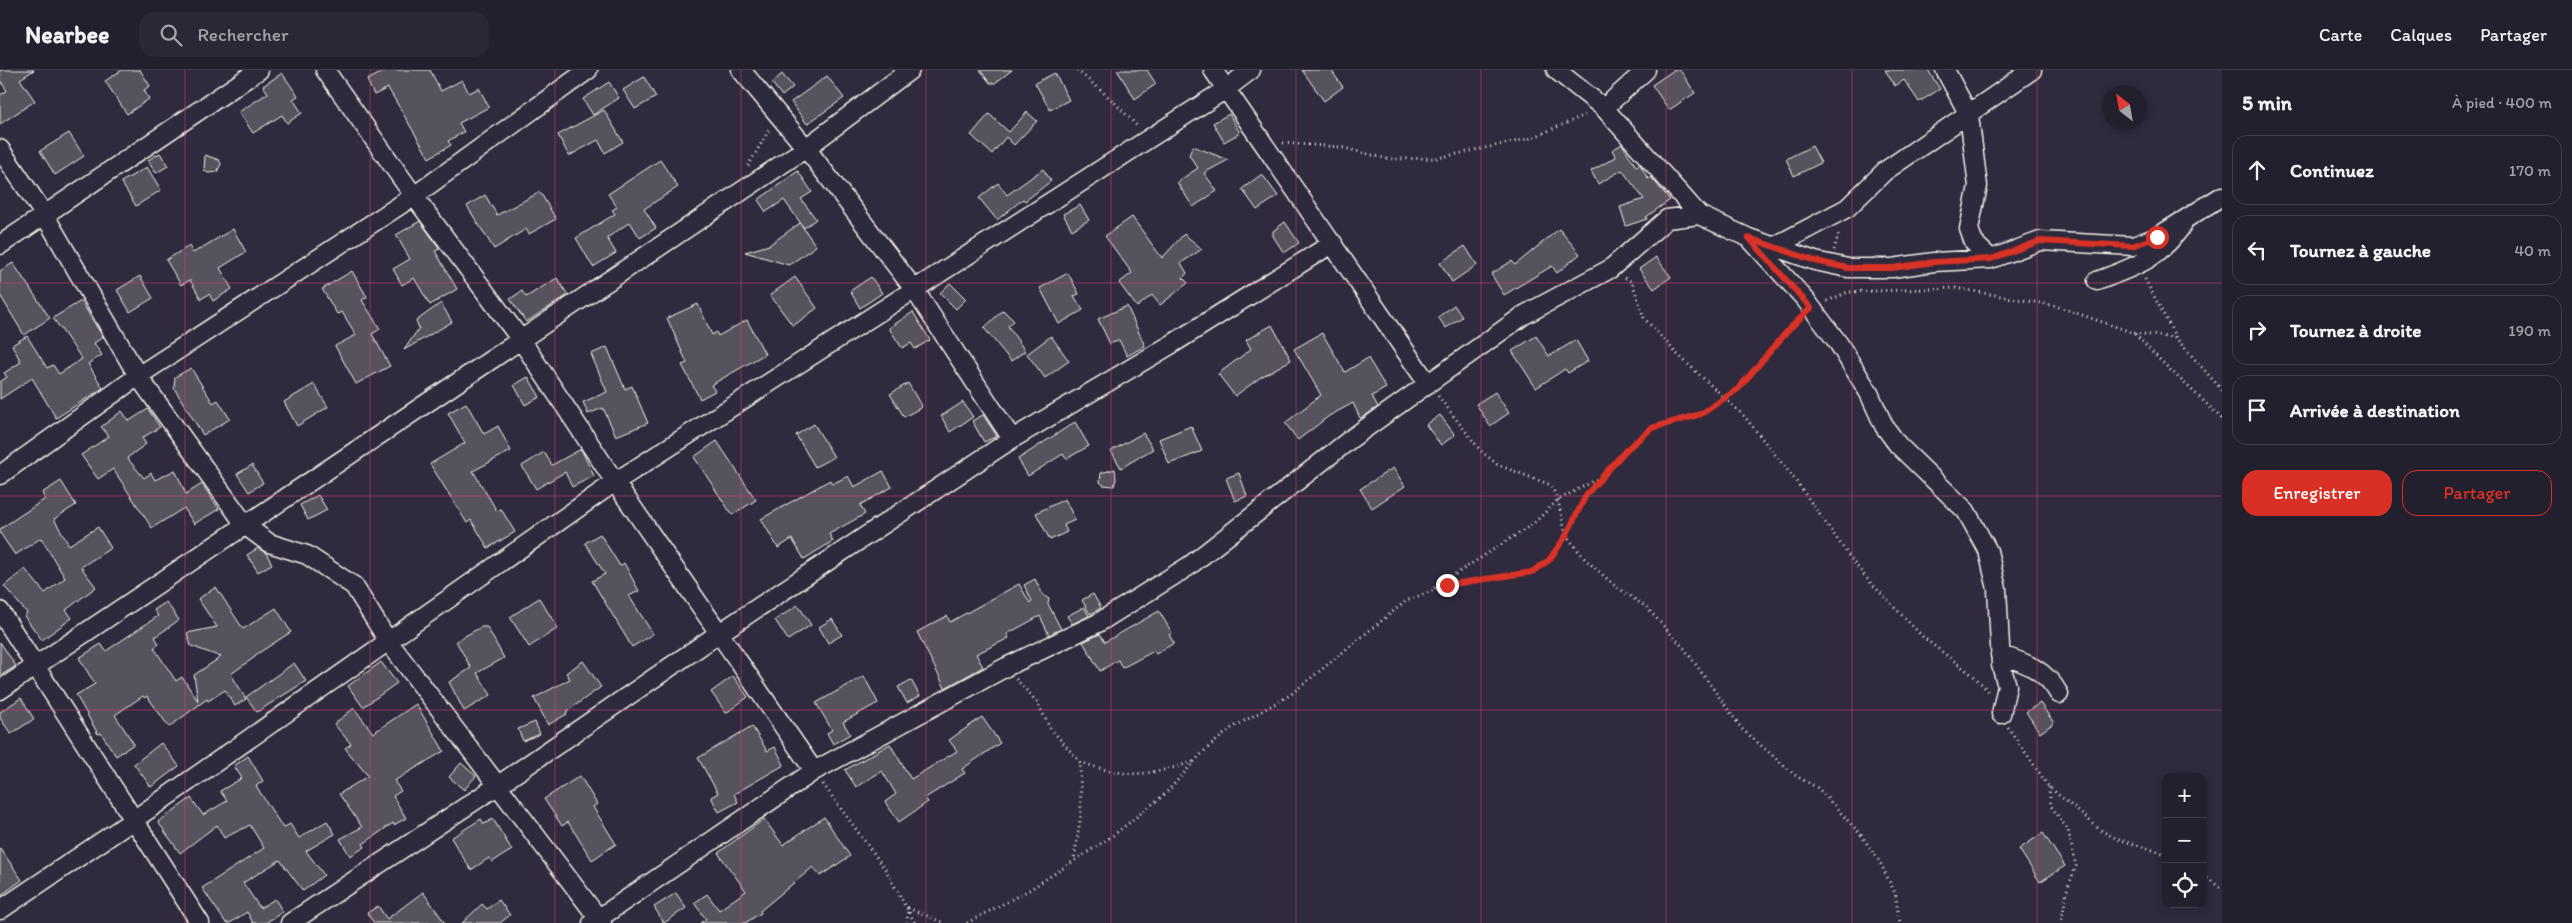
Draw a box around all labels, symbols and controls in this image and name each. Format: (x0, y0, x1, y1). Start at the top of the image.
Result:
search box (139, 12, 489, 57)
text: Nearbee (25, 20, 109, 49)
icon: search (157, 21, 185, 49)
text: Rechercher (197, 23, 288, 46)
text: Carte (2319, 24, 2362, 46)
text: Calques (2390, 24, 2452, 46)
text: Partager (2480, 24, 2547, 46)
north arrow (2102, 85, 2147, 130)
text: 5 min (2242, 90, 2292, 115)
text: À pied · 400 m (2452, 93, 2552, 112)
icon: ahead (2243, 156, 2271, 184)
text: Continuez (2290, 159, 2374, 182)
text: 170 m (2509, 161, 2551, 180)
route start (2146, 226, 2169, 249)
icon: left (2243, 236, 2271, 264)
text: Tournez à gauche (2290, 239, 2431, 262)
text: 40 m (2514, 241, 2551, 260)
icon: right (2243, 316, 2271, 344)
text: Tournez à droite (2290, 319, 2422, 342)
text: 190 m (2508, 321, 2551, 340)
icon: arrive (2243, 396, 2271, 424)
text: Arrivée à destination (2290, 399, 2460, 422)
button: Enregistrer (2242, 470, 2392, 516)
button: Partager (2402, 470, 2552, 516)
route end (1436, 574, 1459, 597)
map controls (2162, 773, 2207, 908)
button: + (2162, 773, 2207, 818)
button: − (2162, 818, 2207, 863)
button: locate (2162, 863, 2207, 908)

